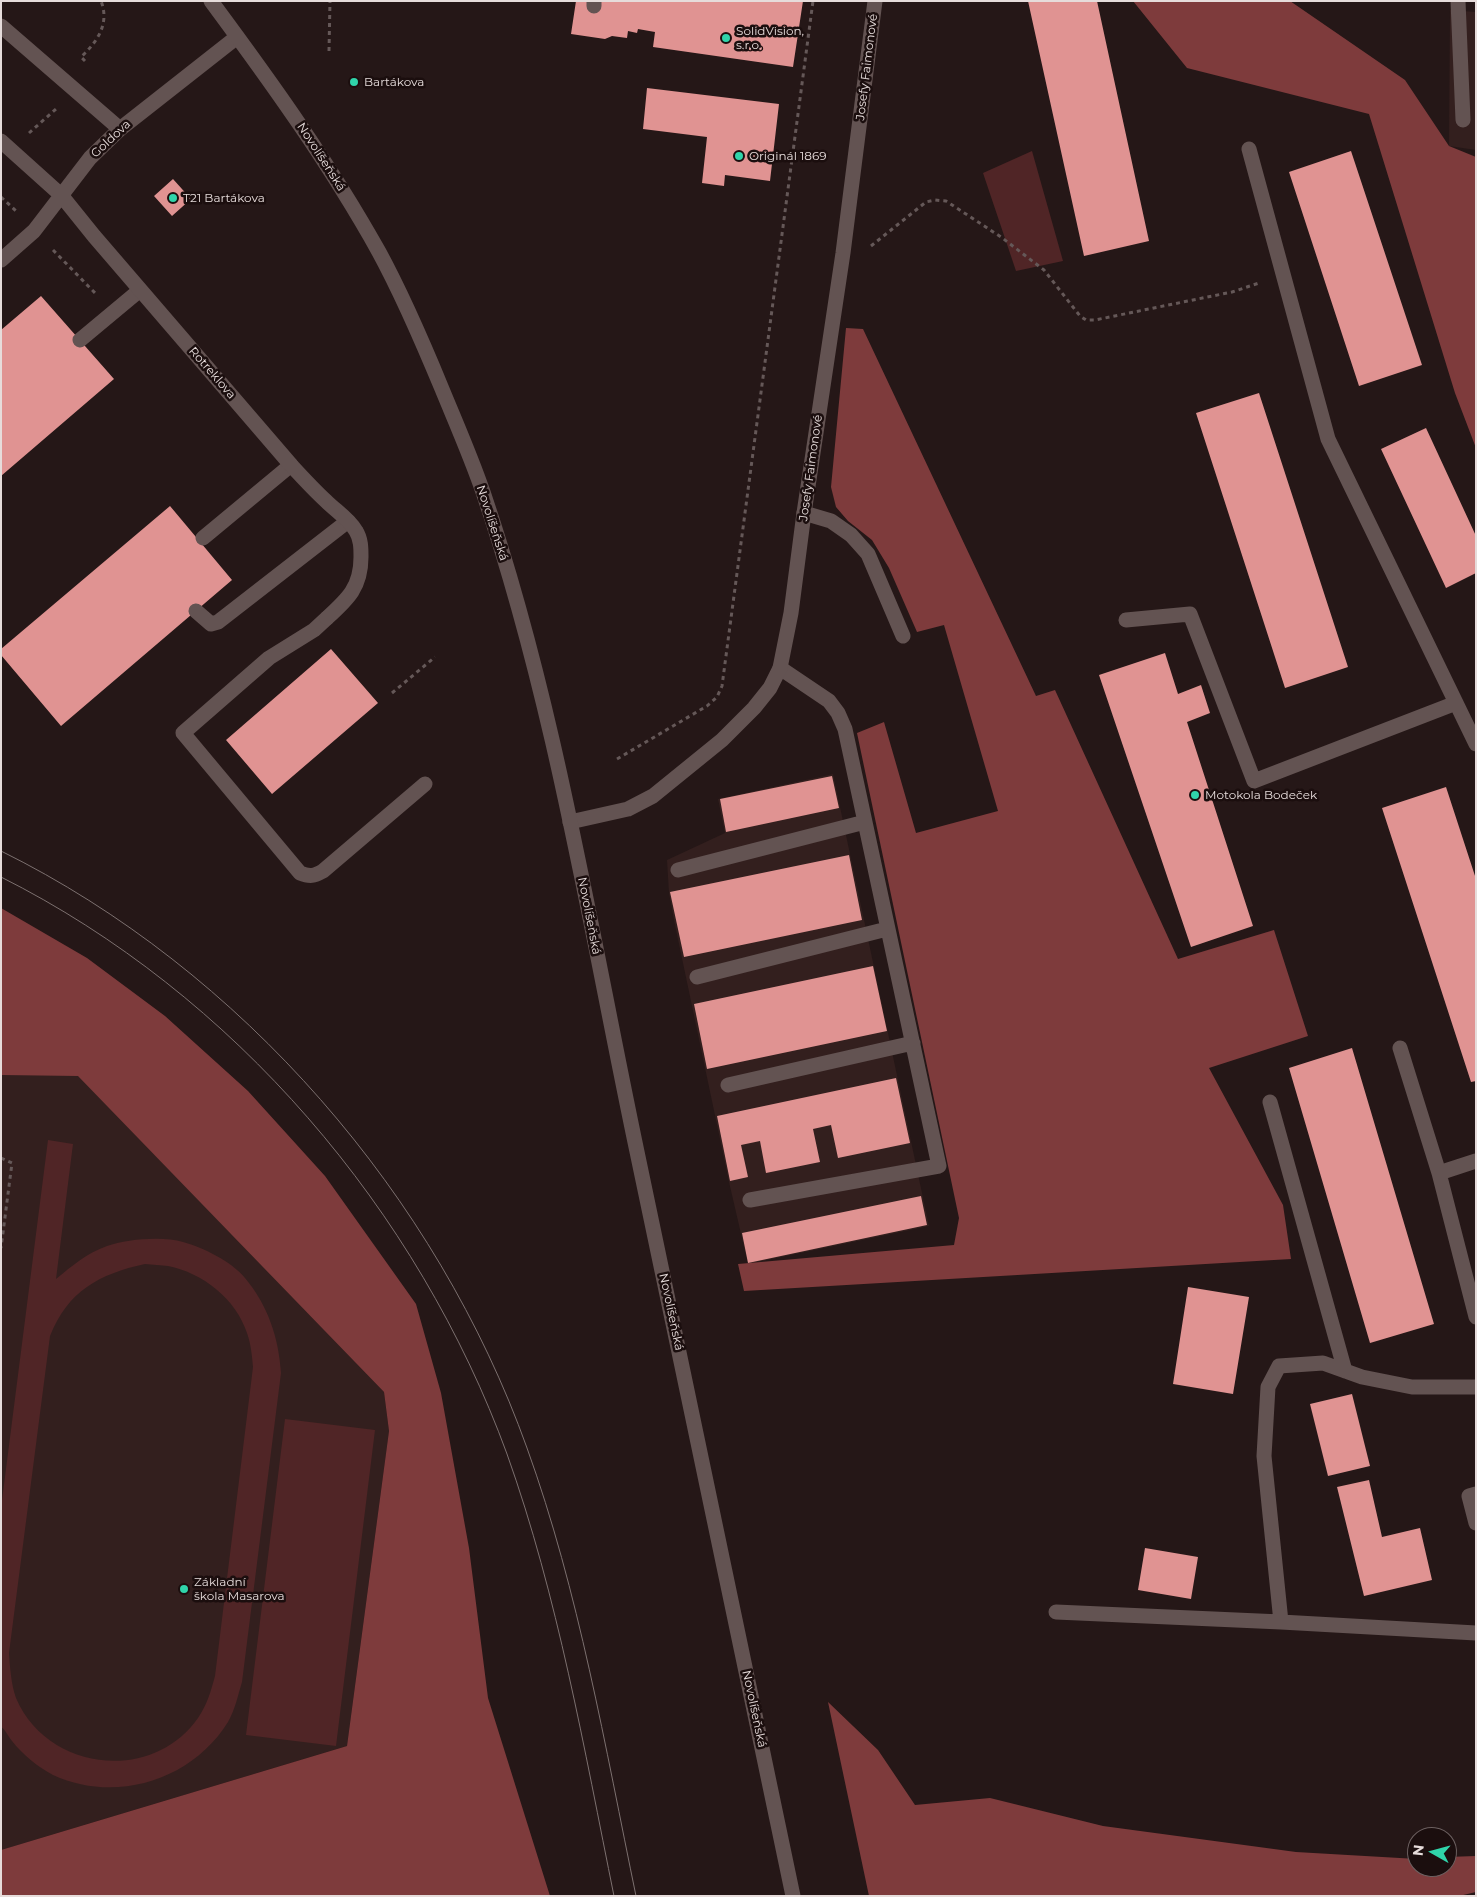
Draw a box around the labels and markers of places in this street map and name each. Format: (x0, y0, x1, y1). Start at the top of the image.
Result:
place label: SolidVision, s.r.o. (736, 24, 804, 52)
marker: SolidVision, s.r.o. (720, 32, 732, 44)
place label: Bartákova (364, 75, 424, 89)
marker: Bartákova (348, 76, 360, 88)
place label: Originál 1869 (749, 149, 827, 163)
marker: Originál 1869 (733, 150, 745, 162)
place label: T21 Bartákova (183, 191, 265, 205)
marker: T21 Bartákova (167, 192, 179, 204)
place label: Motokola Bodeček (1205, 788, 1317, 802)
marker: Motokola Bodeček (1189, 789, 1201, 801)
place label: Základní škola Masarova (194, 1575, 285, 1603)
marker: Základní škola Masarova (178, 1583, 190, 1595)

